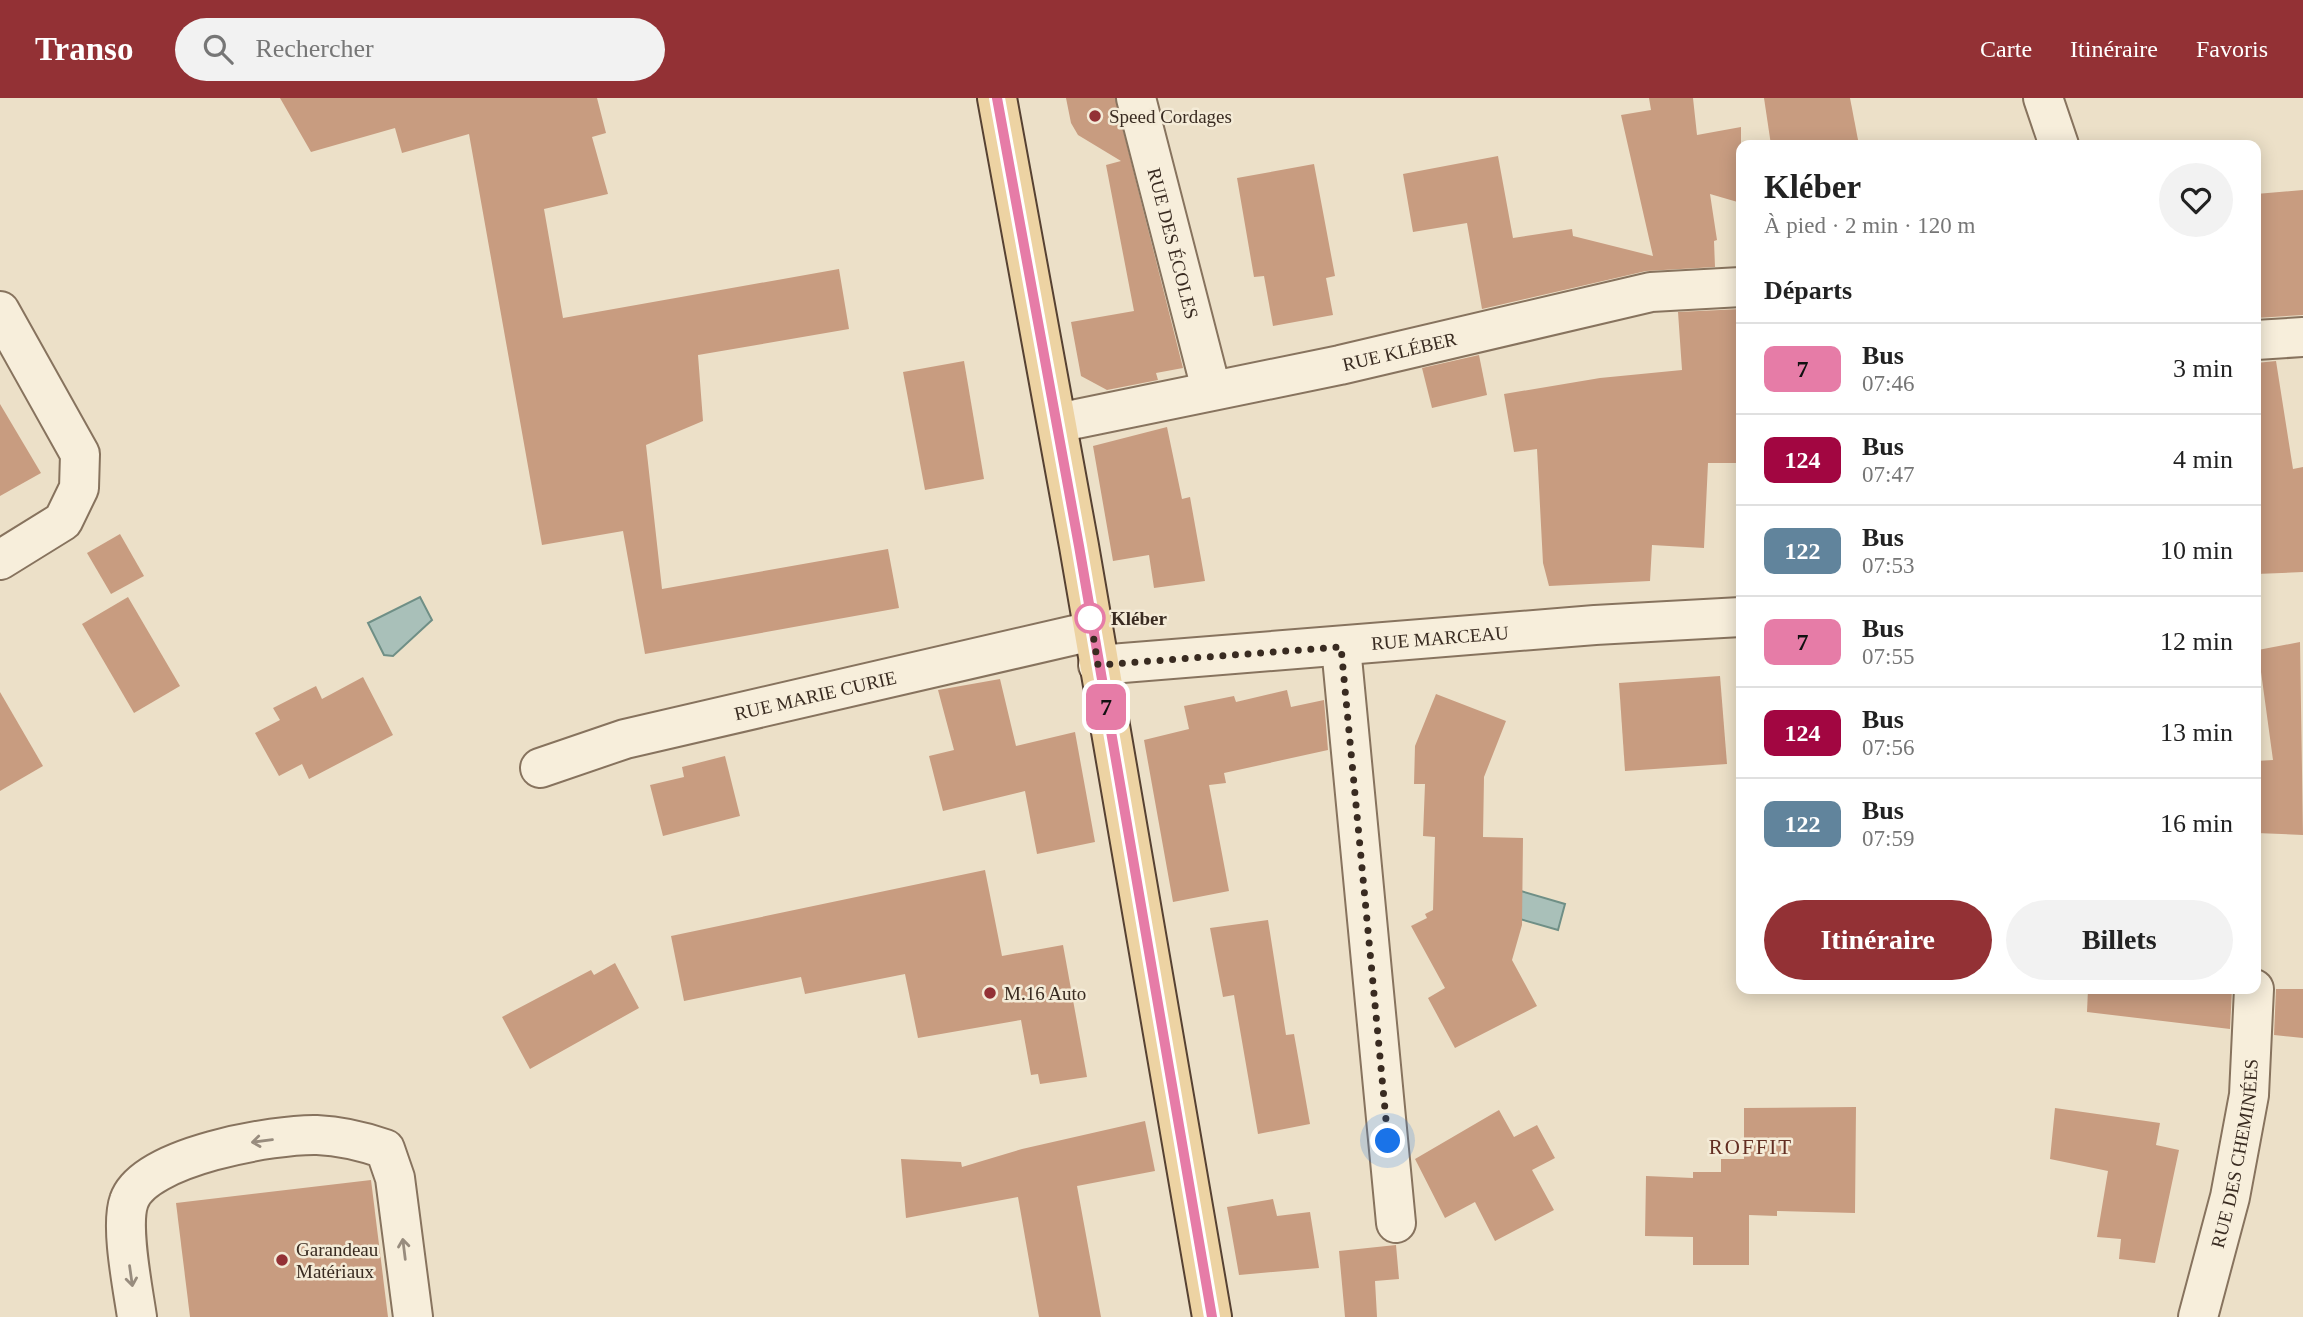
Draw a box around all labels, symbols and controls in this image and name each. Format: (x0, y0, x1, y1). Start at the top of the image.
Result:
search box (175, 18, 665, 81)
icon: search (199, 30, 237, 68)
text: Transo (35, 31, 133, 67)
text: Rechercher (255, 34, 374, 63)
text: Carte (1980, 36, 2032, 62)
text: Itinéraire (2070, 36, 2158, 62)
text: Favoris (2196, 36, 2268, 62)
place label: Speed Cordages (1109, 106, 1232, 127)
marker: Speed Cordages (1087, 108, 1103, 124)
button: heart (2159, 163, 2233, 237)
street label: RUE DES ÉCOLES (1144, 165, 1203, 321)
text: Kléber (1764, 169, 1861, 205)
text: À pied · 2 min · 120 m (1764, 213, 1975, 238)
text: Départs (1764, 276, 1852, 305)
street label: RUE KLÉBER (1340, 327, 1459, 375)
text: Bus (1862, 341, 1904, 370)
text: 3 min (2173, 354, 2233, 383)
text: 7 (1797, 356, 1809, 382)
text: 07:46 (1862, 371, 1914, 396)
text: Bus (1862, 432, 1904, 461)
text: 4 min (2173, 445, 2233, 474)
text: 124 (1785, 447, 1821, 473)
text: 07:47 (1862, 462, 1914, 487)
text: Bus (1862, 523, 1904, 552)
text: 10 min (2160, 536, 2233, 565)
text: 122 (1785, 538, 1821, 564)
text: 07:53 (1862, 553, 1914, 578)
marker: Kléber (1075, 603, 1105, 633)
place label: Kléber (1111, 608, 1167, 629)
text: Bus (1862, 614, 1904, 643)
street label: RUE MARCEAU (1370, 621, 1510, 653)
text: 12 min (2160, 627, 2233, 656)
text: 7 (1797, 629, 1809, 655)
text: 07:55 (1862, 644, 1914, 669)
street label: RUE MARIE CURIE (732, 666, 898, 724)
line badge: 7 (1083, 684, 1129, 730)
text: 7 (1100, 694, 1112, 720)
text: Bus (1862, 705, 1904, 734)
text: 13 min (2160, 718, 2233, 747)
text: 124 (1785, 720, 1821, 746)
text: 07:56 (1862, 735, 1914, 760)
text: Bus (1862, 796, 1904, 825)
text: 16 min (2160, 809, 2233, 838)
text: 122 (1785, 811, 1821, 837)
text: 07:59 (1862, 826, 1914, 851)
button: Itinéraire (1764, 900, 1992, 980)
button: Billets (2006, 900, 2233, 980)
place label: M.16 Auto (1004, 983, 1086, 1004)
marker: M.16 Auto (982, 985, 998, 1001)
street label: RUE DES CHEMINÉES (2206, 1058, 2261, 1250)
your location (1370, 1123, 1405, 1158)
one-way arrow (251, 1135, 274, 1148)
district label: ROFFIT (1709, 1135, 1793, 1159)
one-way arrow (398, 1238, 411, 1261)
place label: Garandeau Matériaux (296, 1239, 379, 1282)
marker: Garandeau Matériaux (274, 1252, 290, 1268)
one-way arrow (125, 1264, 138, 1287)

